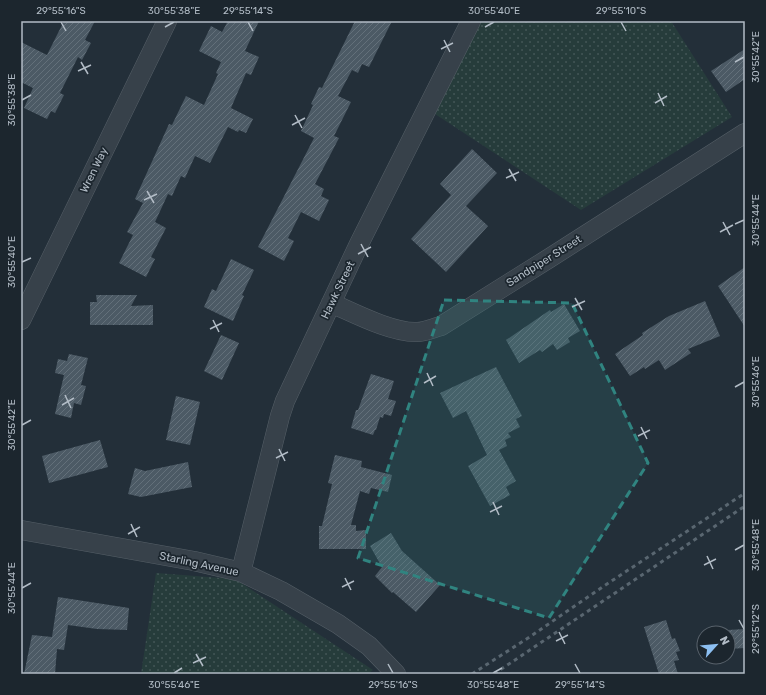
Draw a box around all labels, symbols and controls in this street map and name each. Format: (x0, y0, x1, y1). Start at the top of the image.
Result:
text: 29°55'16"S (36, 5, 86, 17)
text: 30°55'38"E (148, 5, 200, 17)
text: 29°55'14"S (223, 5, 273, 17)
text: 30°55'40"E (468, 5, 520, 17)
text: 29°55'10"S (596, 5, 646, 17)
text: 30°55'42"E (750, 31, 762, 83)
text: 30°55'38"E (6, 74, 18, 126)
street label: Wren Way (77, 145, 111, 195)
text: 30°55'44"E (750, 194, 762, 246)
street label: Sandpiper Street (504, 232, 585, 289)
text: 30°55'40"E (6, 236, 18, 288)
street label: Hawk Street (318, 258, 358, 321)
text: 30°55'46"E (750, 356, 762, 408)
text: 30°55'42"E (6, 399, 18, 451)
text: 30°55'48"E (750, 519, 762, 571)
street label: Starling Avenue (158, 549, 240, 579)
text: 30°55'44"E (6, 562, 18, 614)
text: 29°55'12"S (750, 604, 762, 654)
north arrow (696, 625, 736, 665)
text: N (717, 634, 732, 647)
text: 30°55'46"E (148, 679, 200, 691)
text: 29°55'16"S (368, 679, 418, 691)
text: 30°55'48"E (467, 679, 519, 691)
text: 29°55'14"S (555, 679, 605, 691)

